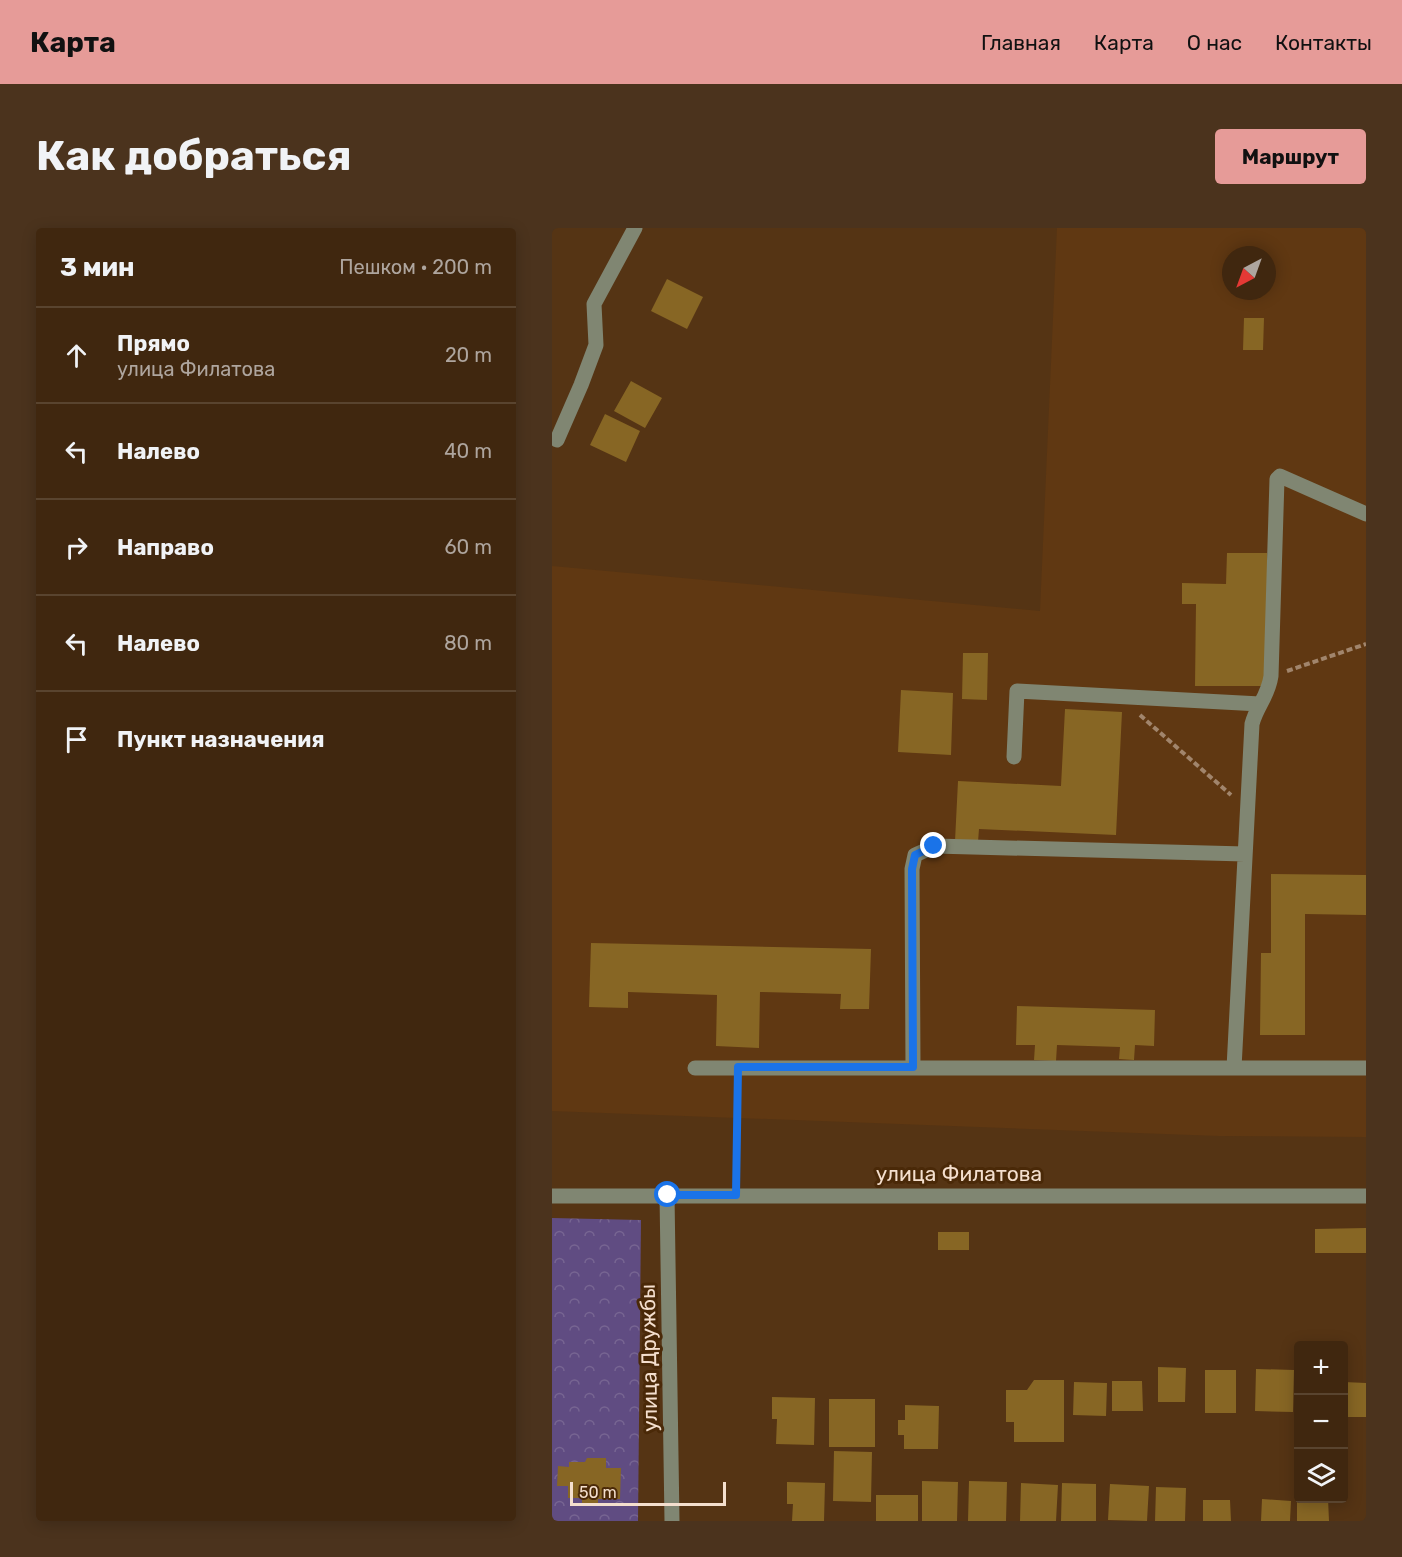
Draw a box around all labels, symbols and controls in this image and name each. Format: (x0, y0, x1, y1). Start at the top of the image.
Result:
text: Карта (30, 26, 116, 59)
text: Главная (981, 30, 1061, 55)
text: Карта (1094, 30, 1154, 55)
text: О нас (1187, 30, 1242, 55)
text: Контакты (1275, 30, 1372, 55)
button: Маршрут (1215, 129, 1366, 184)
text: Как добраться (36, 131, 352, 181)
north arrow (1222, 246, 1276, 300)
text: 3 мин (60, 252, 135, 283)
text: Пешком · 200 m (339, 255, 492, 279)
text: Прямо (117, 330, 190, 357)
icon: ahead (60, 339, 93, 372)
text: 20 m (445, 343, 492, 367)
text: улица Филатова (117, 357, 275, 381)
icon: left (60, 435, 93, 468)
text: Налево (117, 438, 200, 465)
text: 40 m (444, 439, 492, 463)
icon: right (60, 531, 93, 564)
text: Направо (117, 534, 214, 561)
text: 60 m (445, 535, 492, 559)
icon: left (60, 627, 93, 660)
text: Налево (117, 630, 200, 657)
text: 80 m (444, 631, 492, 655)
icon: arrive (60, 723, 93, 756)
text: Пункт назначения (117, 726, 325, 753)
route end (920, 832, 946, 858)
street label: улица Филатова (876, 1161, 1042, 1186)
route start (654, 1181, 680, 1207)
street label: улица Дружбы (635, 1284, 662, 1432)
map controls (1294, 1341, 1348, 1503)
button: + (1294, 1341, 1348, 1395)
button: − (1294, 1395, 1348, 1449)
button: layers (1294, 1449, 1348, 1503)
scale bar (570, 1479, 726, 1506)
text: 50 m (579, 1483, 617, 1502)

